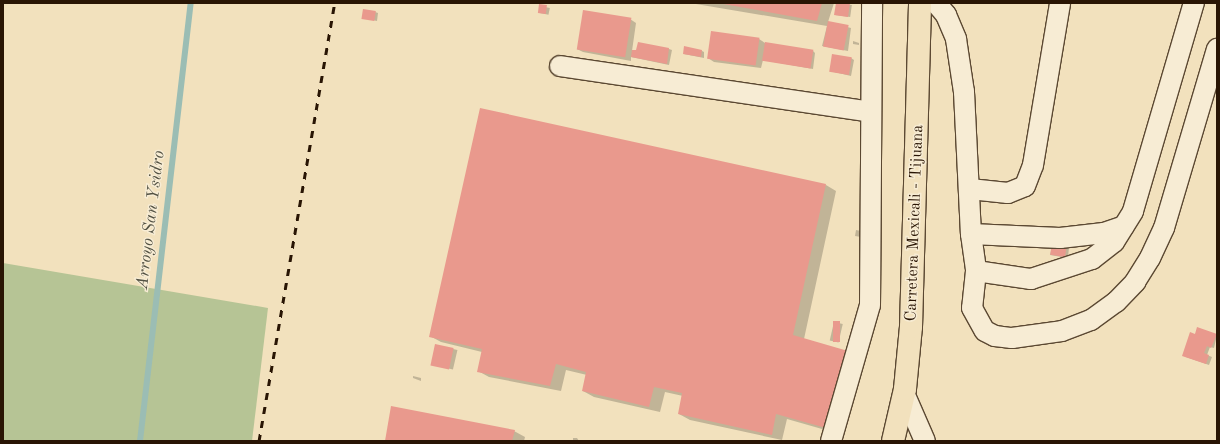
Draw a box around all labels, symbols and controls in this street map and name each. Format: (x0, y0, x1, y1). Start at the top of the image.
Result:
street label: Carretera Mexicali - Tijuana (902, 124, 928, 322)
water label: Arroyo San Ysidro (132, 150, 170, 290)

